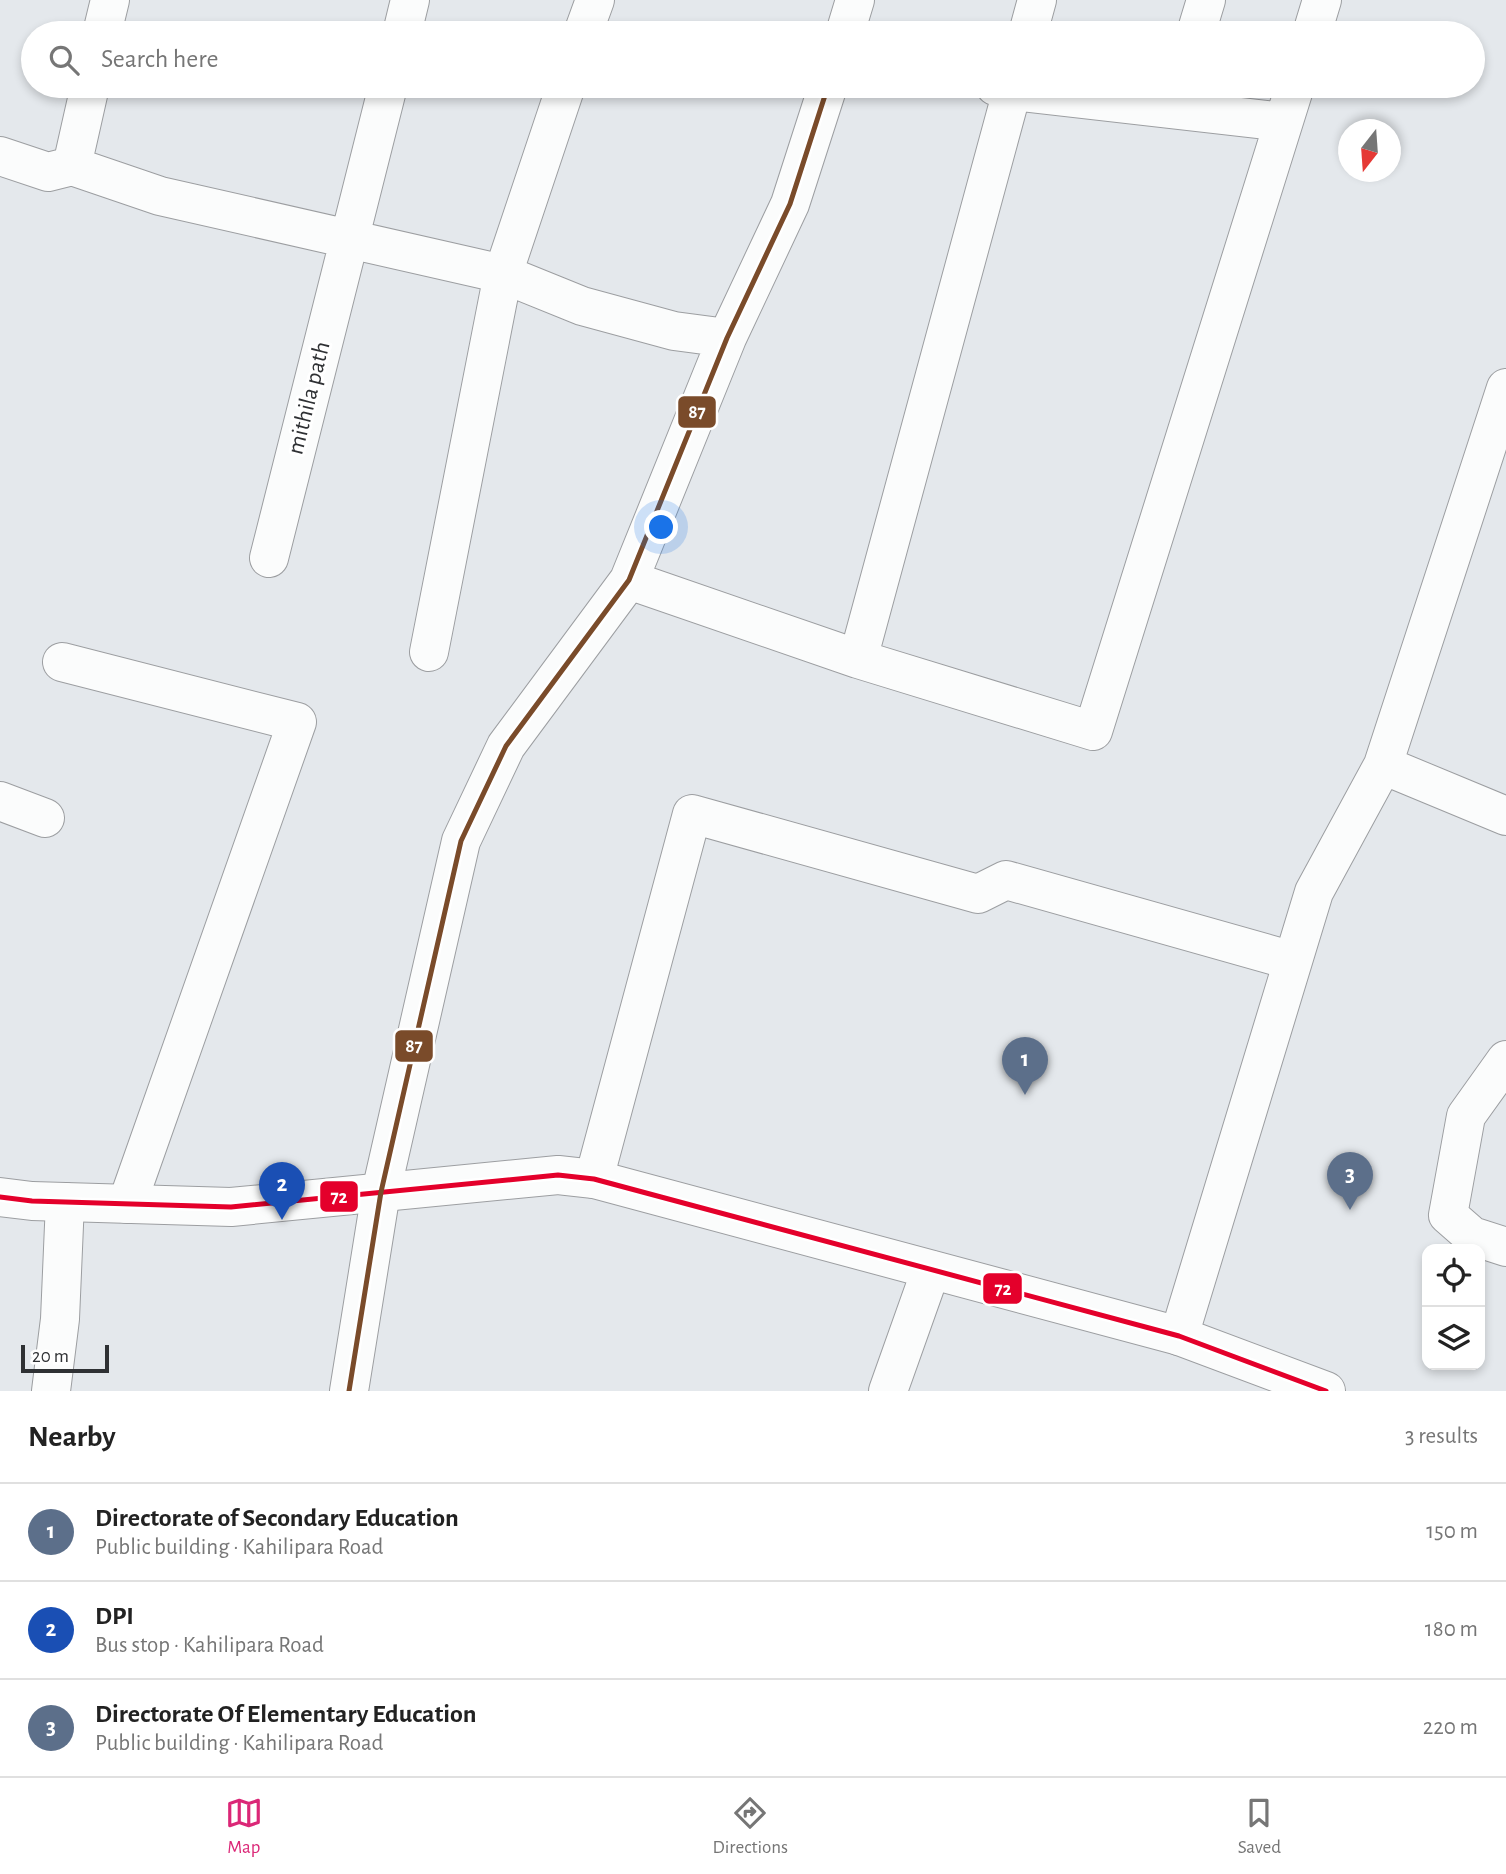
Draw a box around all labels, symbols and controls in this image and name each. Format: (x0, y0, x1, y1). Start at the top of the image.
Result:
search box (21, 21, 1485, 98)
icon: search (45, 41, 83, 79)
text: Search here (101, 46, 219, 72)
north arrow (1338, 119, 1401, 182)
street label: mithila path (283, 339, 335, 457)
line badge: 87 (677, 395, 717, 429)
text: 87 (688, 403, 706, 422)
your location (644, 510, 678, 544)
line badge: 87 (394, 1029, 434, 1063)
text: 87 (405, 1037, 423, 1056)
pin: 1 (1002, 1037, 1048, 1095)
pin: 3 (1327, 1152, 1373, 1210)
pin: 2 (259, 1162, 305, 1220)
line badge: 72 (319, 1180, 359, 1213)
text: 72 (330, 1188, 348, 1207)
map controls (1422, 1244, 1485, 1370)
button: locate (1422, 1244, 1485, 1307)
line badge: 72 (982, 1272, 1023, 1305)
text: 72 (994, 1280, 1012, 1299)
button: layers (1422, 1307, 1485, 1370)
scale bar (21, 1342, 108, 1374)
text: 20 m (32, 1347, 69, 1366)
text: Nearby (28, 1422, 116, 1452)
text: 3 results (1405, 1425, 1478, 1448)
text: Directorate of Secondary Education (95, 1505, 459, 1531)
text: 1 (47, 1520, 55, 1543)
text: 150 m (1426, 1520, 1478, 1543)
text: Public building · Kahilipara Road (95, 1536, 384, 1559)
text: DPI (95, 1603, 134, 1629)
text: 2 (46, 1618, 56, 1641)
text: 180 m (1425, 1618, 1478, 1641)
text: Bus stop · Kahilipara Road (95, 1634, 324, 1657)
text: Directorate Of Elementary Education (95, 1701, 477, 1727)
text: 3 (46, 1716, 56, 1739)
text: 220 m (1423, 1716, 1478, 1739)
text: Public building · Kahilipara Road (95, 1732, 384, 1755)
tab: Map (225, 1794, 263, 1859)
tab: Directions (712, 1794, 788, 1859)
tab: Saved (1238, 1794, 1281, 1859)

